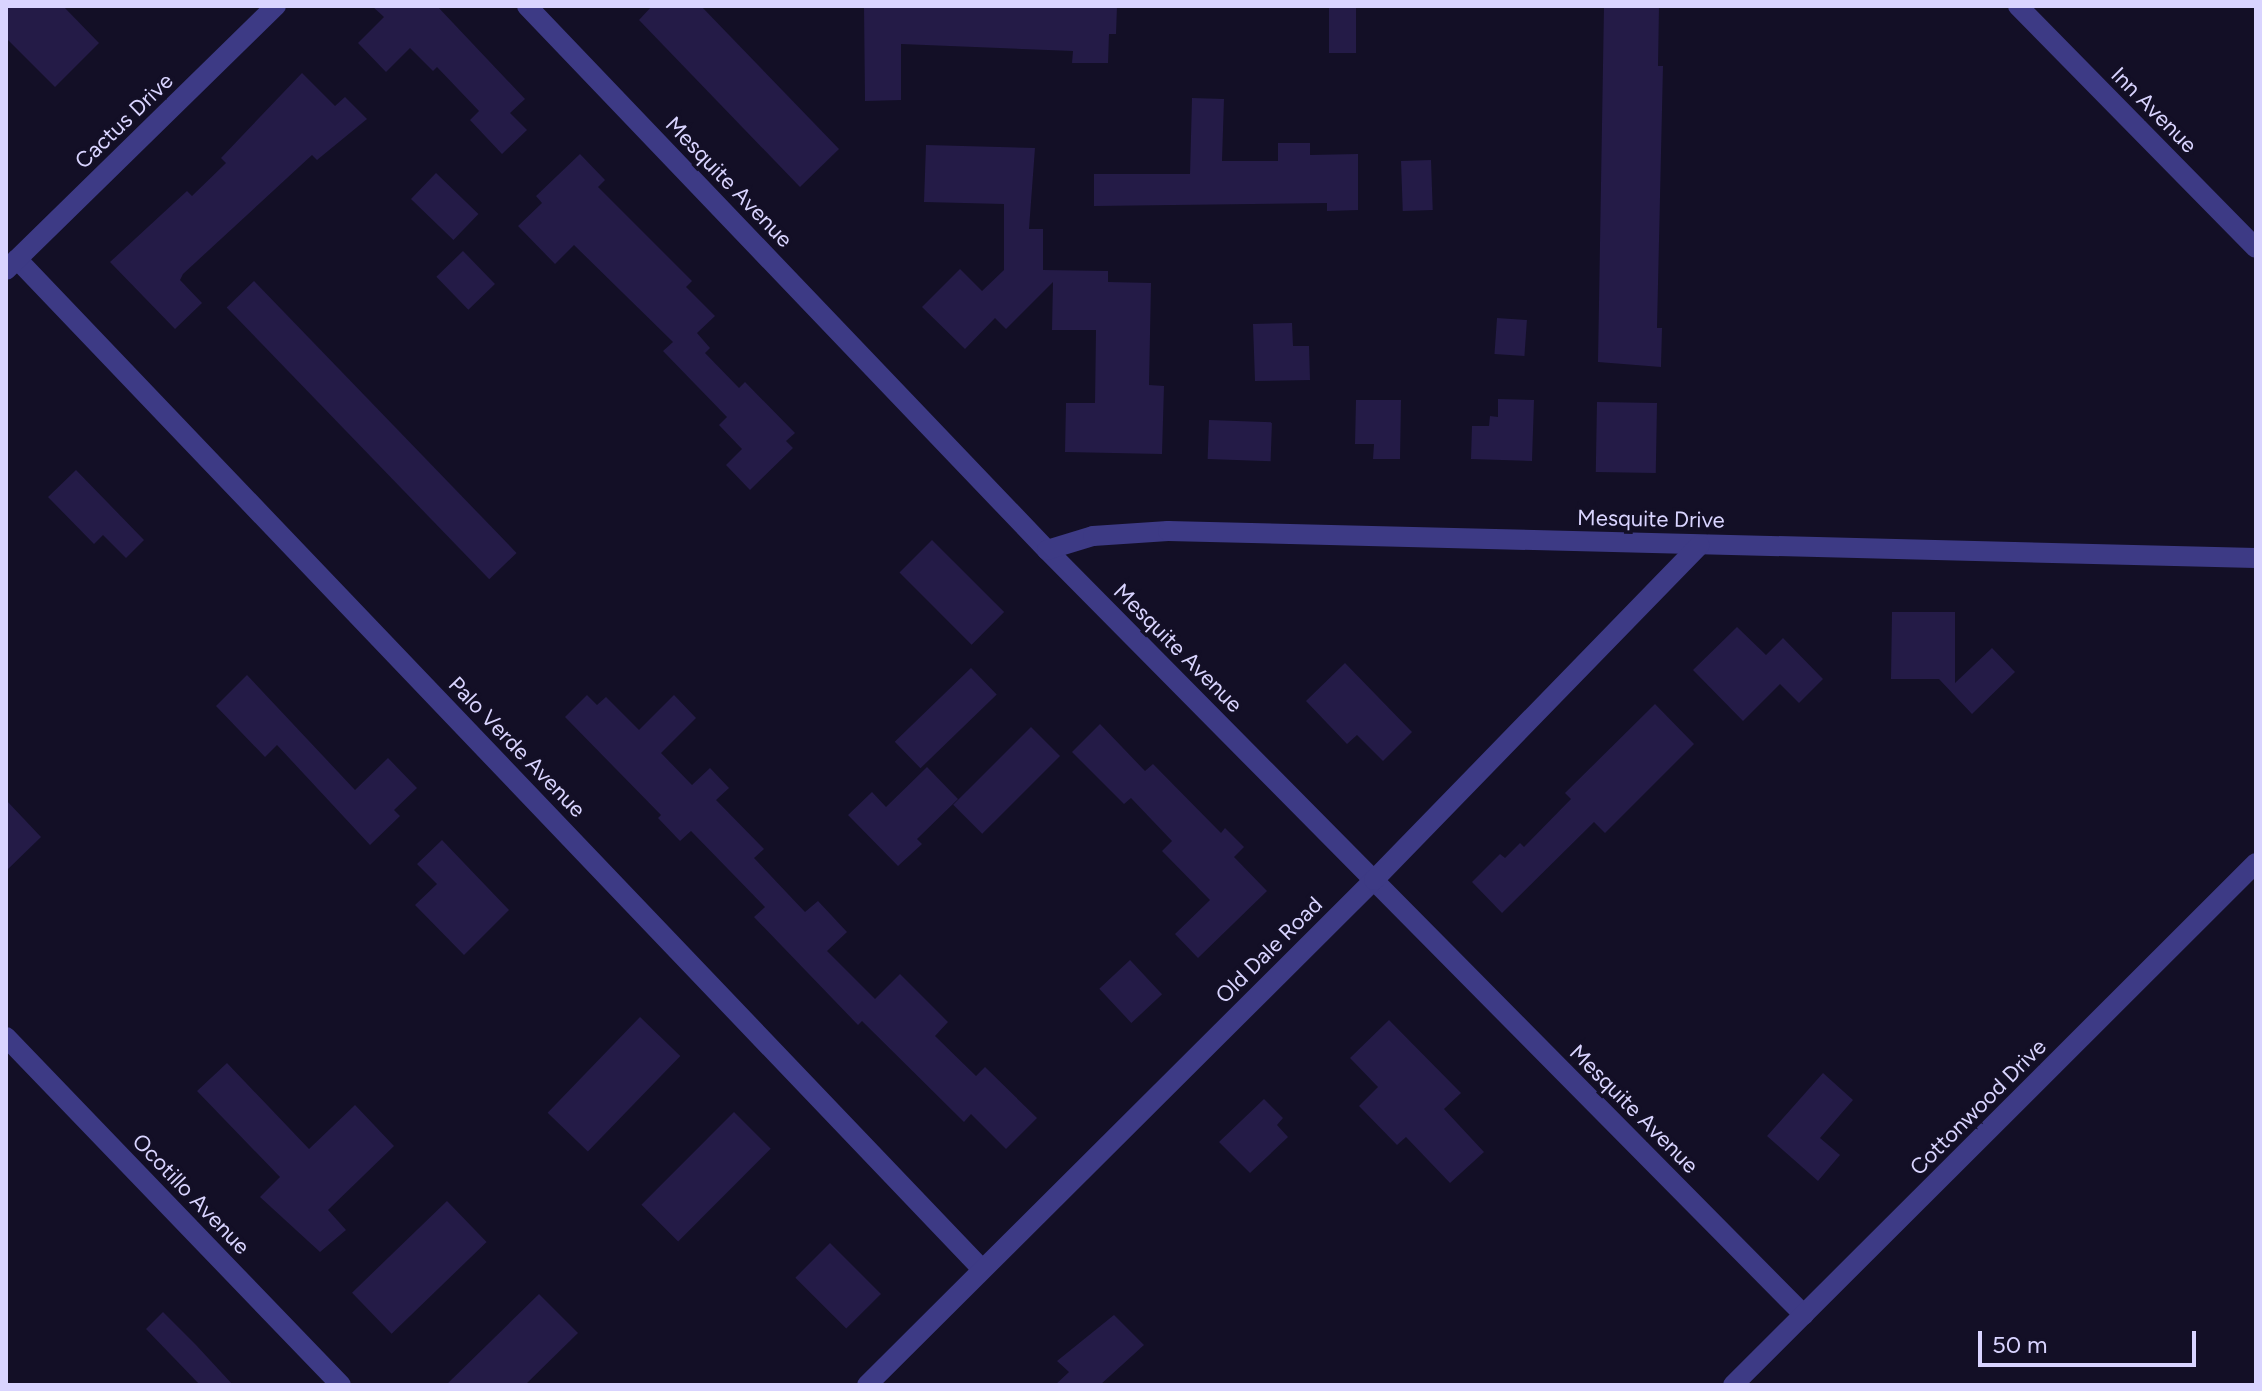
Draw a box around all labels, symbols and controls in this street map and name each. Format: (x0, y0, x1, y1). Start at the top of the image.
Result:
street label: Inn Avenue (2106, 62, 2202, 158)
street label: Cactus Drive (69, 68, 179, 174)
street label: Mesquite Avenue (660, 111, 798, 253)
street label: Mesquite Drive (1577, 505, 1725, 533)
street label: Mesquite Avenue (1108, 578, 1248, 718)
street label: Palo Verde Avenue (443, 671, 591, 823)
street label: Old Dale Road (1210, 891, 1328, 1009)
street label: Cottonwood Drive (1904, 1033, 2052, 1181)
street label: Mesquite Avenue (1564, 1039, 1704, 1179)
street label: Ocotillo Avenue (127, 1128, 255, 1260)
scale bar (1982, 1315, 2200, 1365)
text: 50 m (1992, 1330, 2048, 1359)

